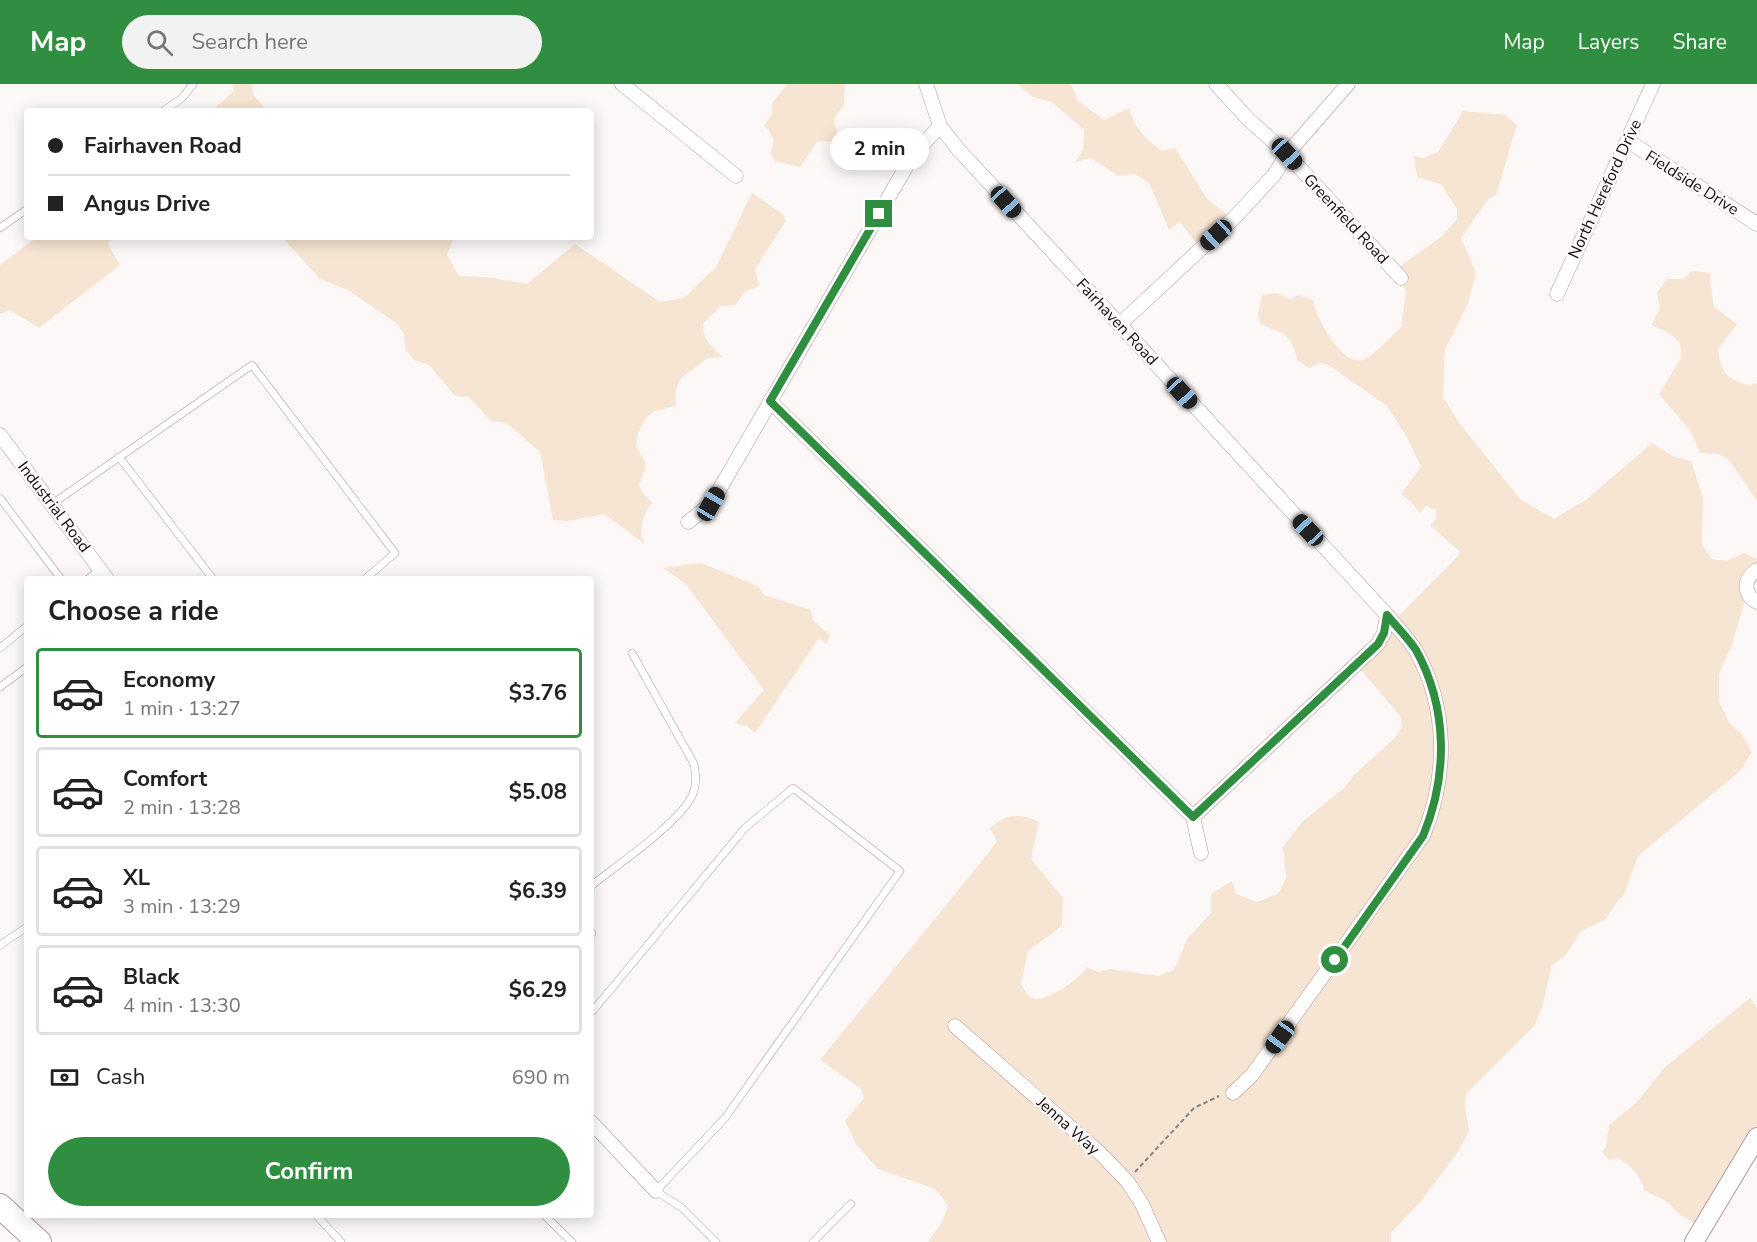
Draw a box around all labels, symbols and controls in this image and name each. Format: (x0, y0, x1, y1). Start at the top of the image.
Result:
search box (122, 15, 542, 69)
text: Map (30, 23, 86, 61)
icon: search (143, 26, 176, 59)
text: Search here (191, 27, 308, 57)
text: Map (1503, 28, 1545, 56)
text: Layers (1578, 28, 1639, 56)
text: Share (1672, 28, 1727, 56)
street label: North Hereford Drive (1563, 116, 1647, 262)
callout: 2 min (830, 127, 928, 169)
text: Fairhaven Road (84, 131, 242, 161)
text: 2 min (854, 135, 905, 162)
car (1268, 135, 1306, 173)
street label: Fieldside Drive (1641, 146, 1743, 220)
street label: Greenfield Road (1298, 169, 1394, 269)
car (987, 183, 1025, 221)
text: Angus Drive (84, 189, 210, 219)
route end (865, 200, 892, 227)
car (1197, 216, 1235, 254)
street label: Fairhaven Road (1071, 274, 1163, 370)
car (1163, 374, 1201, 412)
street label: Industrial Road (13, 457, 95, 557)
car (694, 484, 728, 524)
car (1289, 511, 1327, 549)
text: Choose a ride (48, 593, 219, 630)
text: Economy (123, 665, 215, 695)
icon: car (51, 666, 105, 720)
text: $3.76 (509, 678, 567, 708)
text: 1 min · 13:27 (123, 695, 241, 722)
text: Comfort (123, 764, 207, 794)
icon: car (51, 765, 105, 819)
text: $5.08 (509, 777, 567, 807)
text: 2 min · 13:28 (123, 794, 241, 821)
text: XL (123, 863, 150, 893)
icon: car (51, 864, 105, 918)
text: $6.39 (509, 876, 567, 906)
text: 3 min · 13:29 (123, 893, 241, 920)
route start (1321, 946, 1348, 973)
text: Black (123, 962, 179, 992)
icon: car (51, 963, 105, 1017)
text: $6.29 (509, 975, 567, 1005)
text: 4 min · 13:30 (123, 992, 241, 1019)
car (1262, 1017, 1298, 1057)
icon: cash (48, 1061, 81, 1094)
text: Cash (96, 1062, 145, 1092)
text: 690 m (512, 1064, 570, 1091)
street label: Jenna Way (1031, 1091, 1105, 1161)
button: Confirm (48, 1137, 570, 1206)

